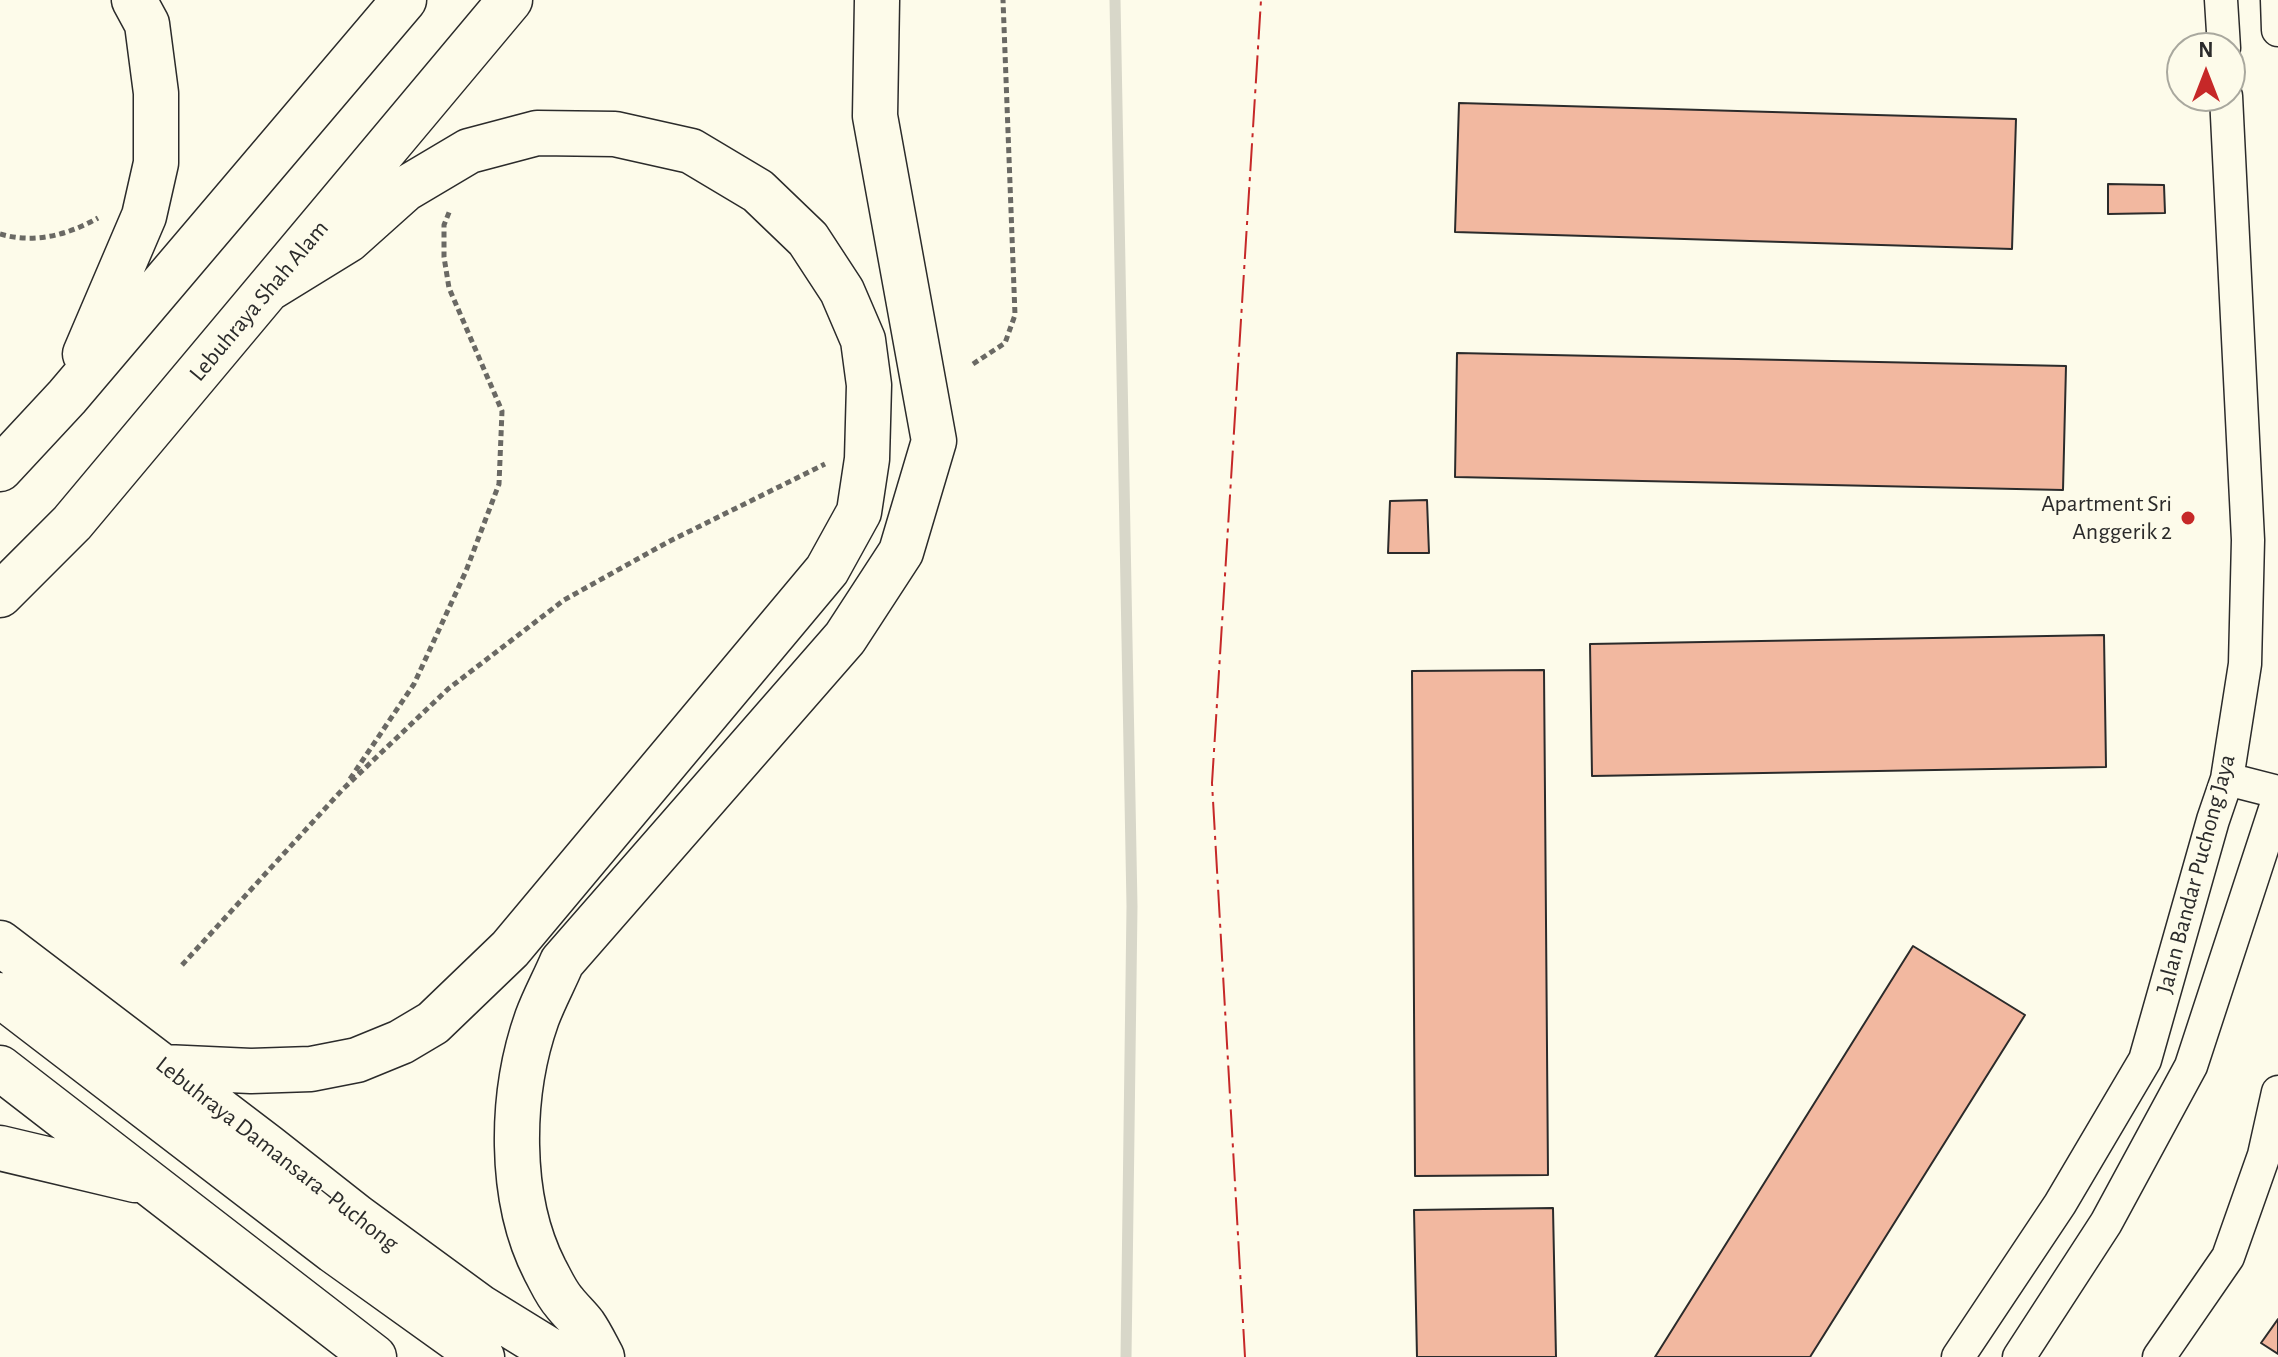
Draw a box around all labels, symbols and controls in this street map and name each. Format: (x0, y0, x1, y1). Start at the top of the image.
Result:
north arrow (2166, 32, 2246, 112)
text: N (2198, 39, 2214, 61)
street label: Lebuhraya Shah Alam (183, 214, 335, 388)
place label: Apartment Sri Anggerik 2 (2041, 490, 2172, 546)
marker: Apartment Sri Anggerik 2 (2179, 509, 2197, 527)
street label: Jalan Bandar Puchong Jaya (2150, 751, 2242, 997)
street label: Lebuhraya Damansara–Puchong (150, 1050, 404, 1258)

